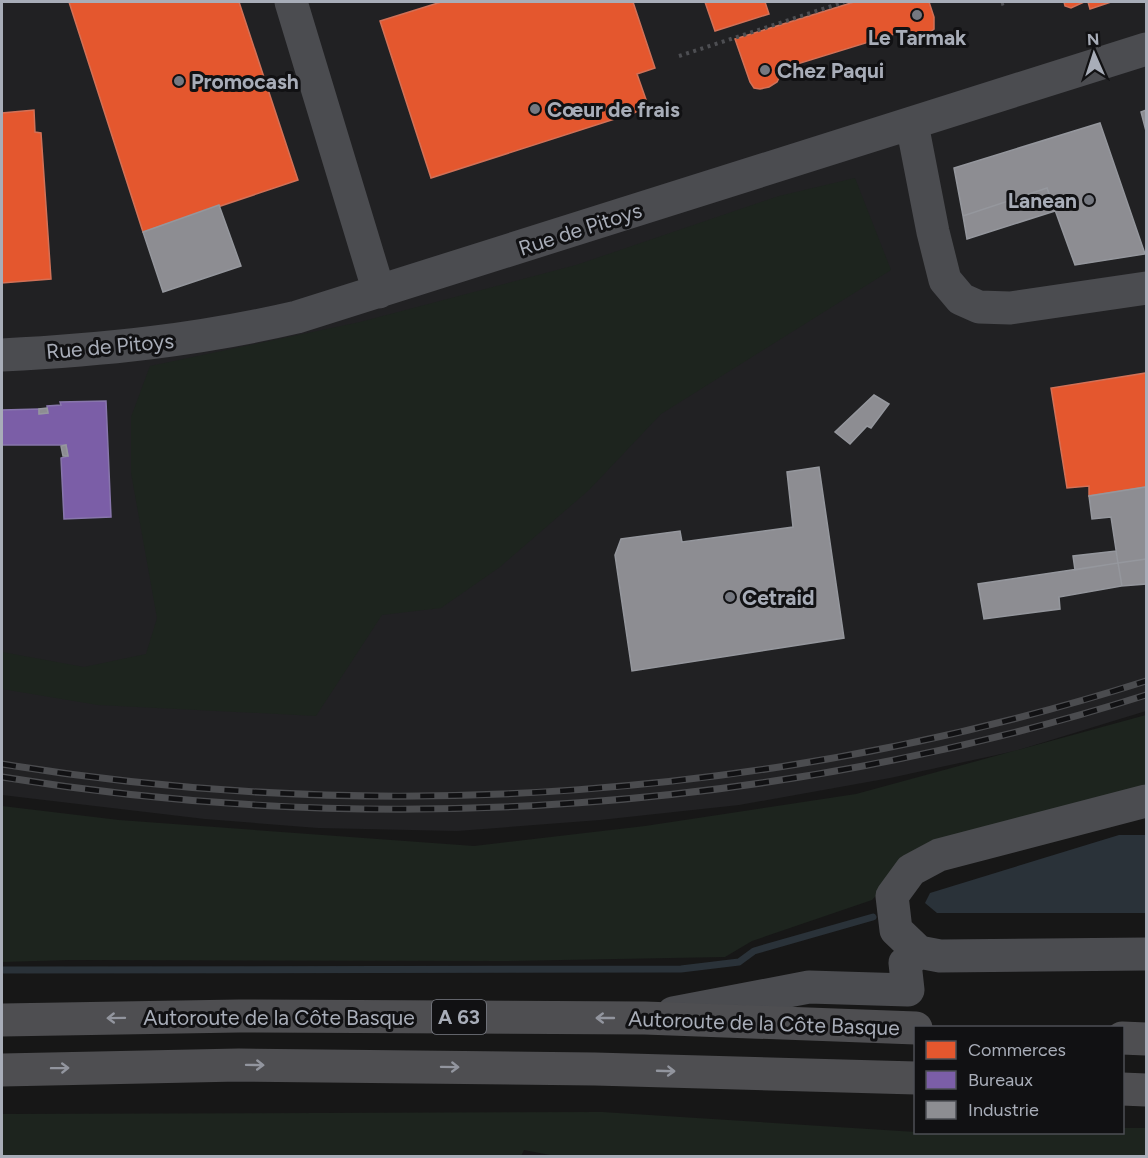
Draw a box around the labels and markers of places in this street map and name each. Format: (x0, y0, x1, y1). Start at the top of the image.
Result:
marker: Le Tarmak (910, 8, 924, 22)
place label: Le Tarmak (868, 25, 967, 50)
place label: Chez Paqui (777, 58, 884, 83)
marker: Chez Paqui (758, 63, 772, 77)
place label: Promocash (191, 69, 299, 94)
marker: Promocash (172, 74, 186, 88)
place label: Cœur de frais (547, 97, 680, 122)
marker: Cœur de frais (528, 102, 542, 116)
place label: Lanean (1008, 188, 1077, 213)
marker: Lanean (1082, 193, 1096, 207)
place label: Cetraid (742, 585, 814, 610)
marker: Cetraid (723, 590, 737, 604)

